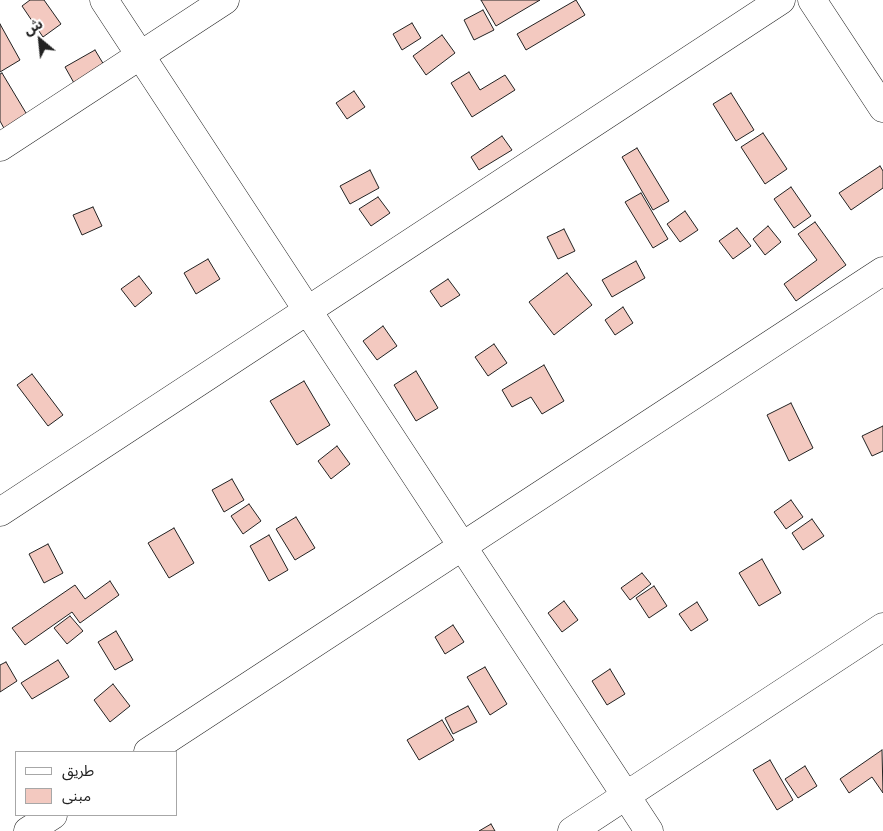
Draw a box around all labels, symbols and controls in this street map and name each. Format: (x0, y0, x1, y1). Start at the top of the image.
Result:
text: ش (20, 14, 45, 38)
north arrow (15, 15, 65, 65)
legend (15, 751, 178, 816)
text: طريق (62, 761, 94, 779)
text: مبنى (62, 786, 91, 804)

